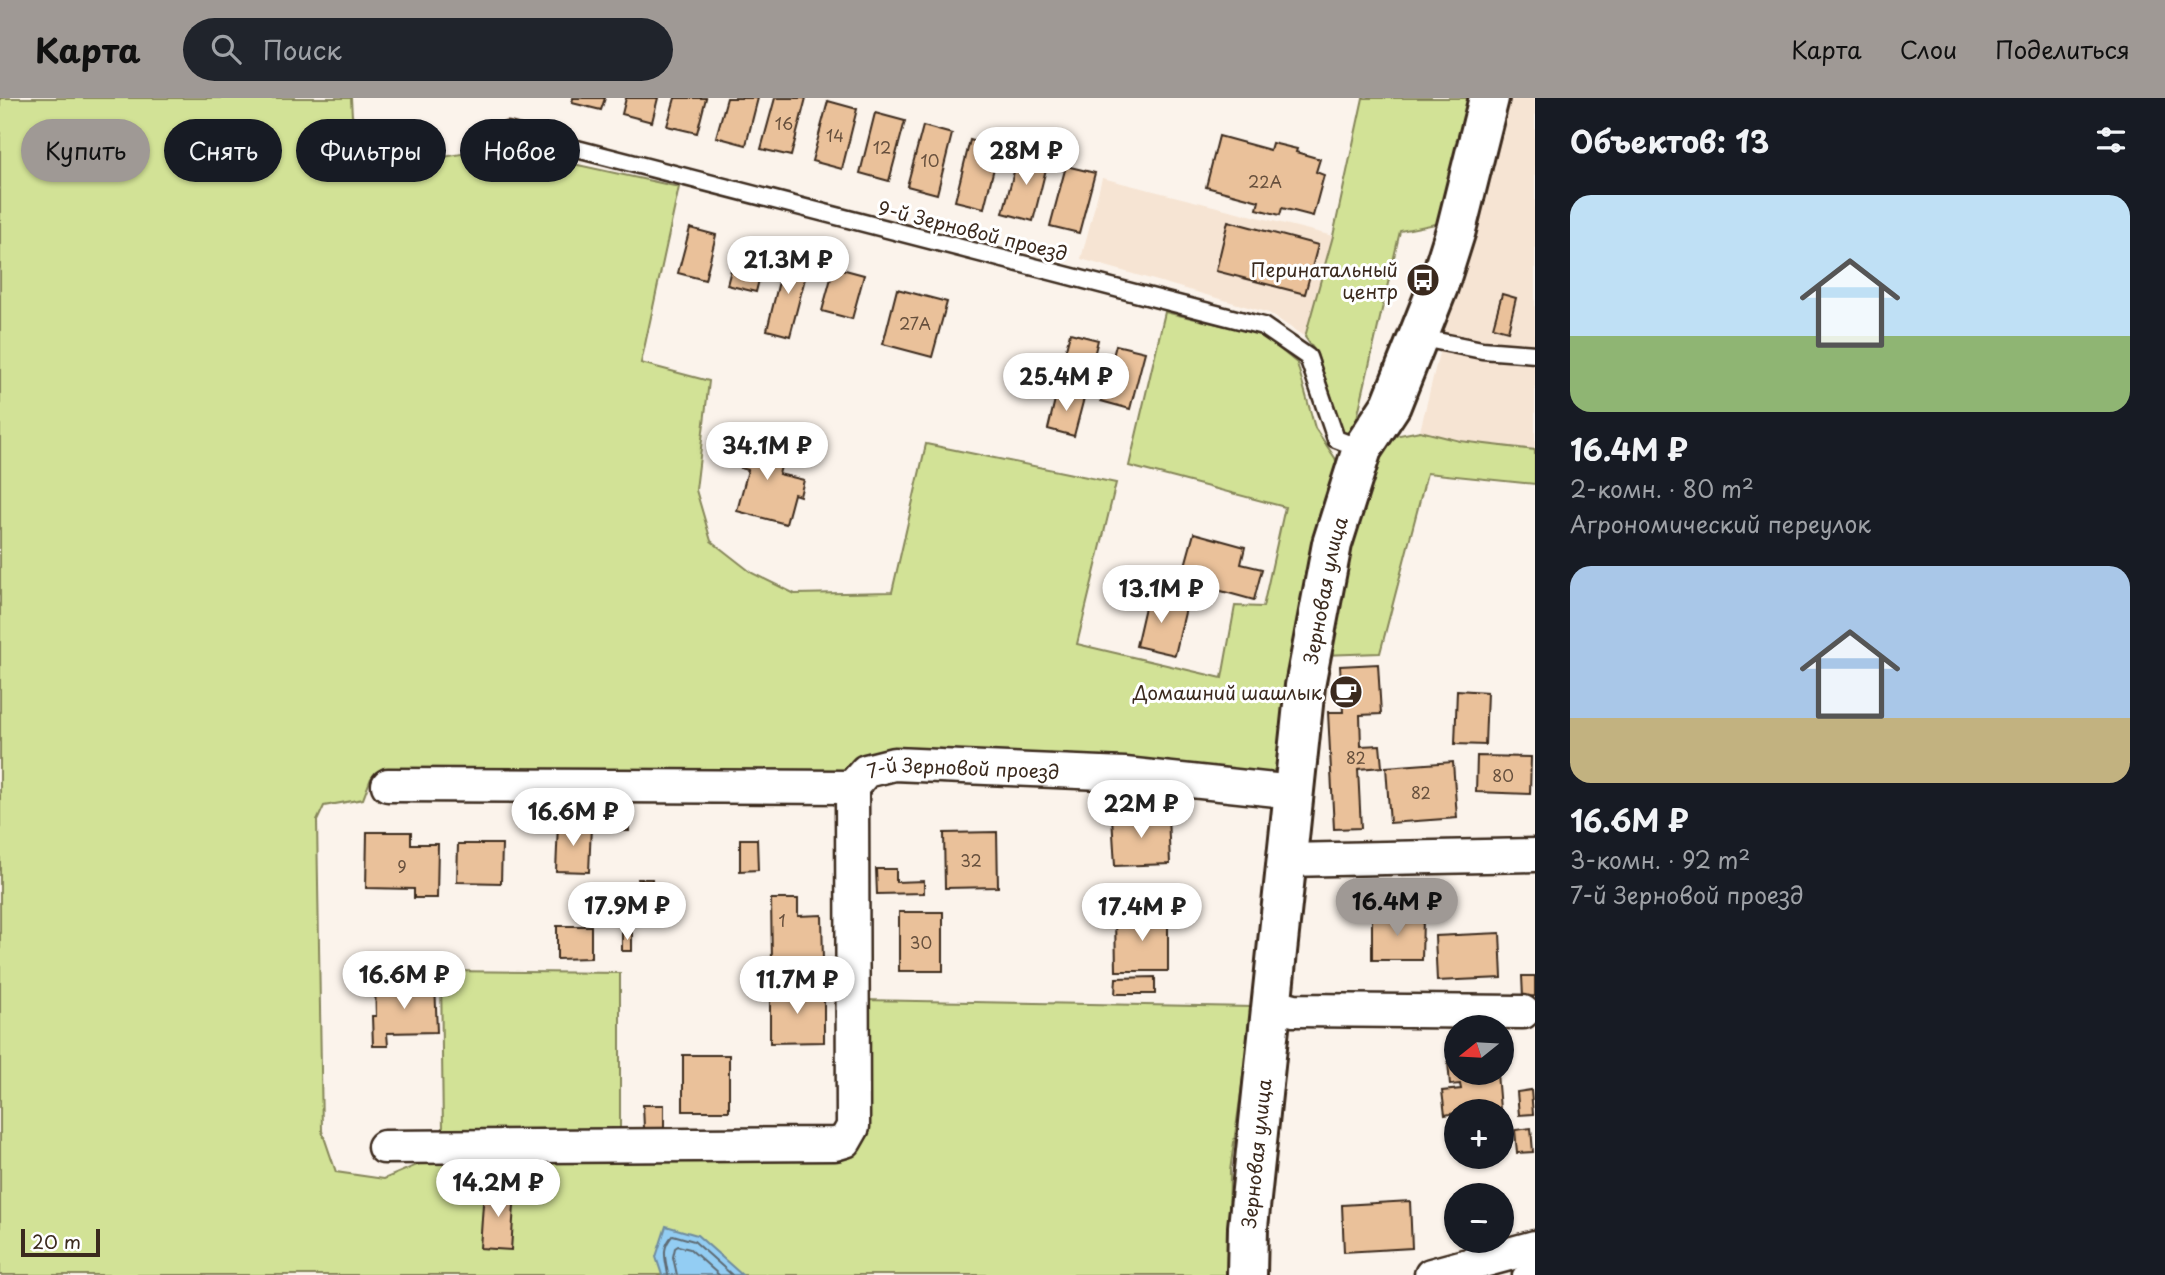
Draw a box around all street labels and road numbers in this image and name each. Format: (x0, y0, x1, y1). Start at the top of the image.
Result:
street label: 9-й Зерновой проезд (875, 193, 1071, 267)
street label: Зерновая улица (1296, 513, 1354, 666)
street label: 7-й Зерновой проезд (864, 750, 1060, 785)
street label: Зерновая улица (1234, 1077, 1278, 1229)

